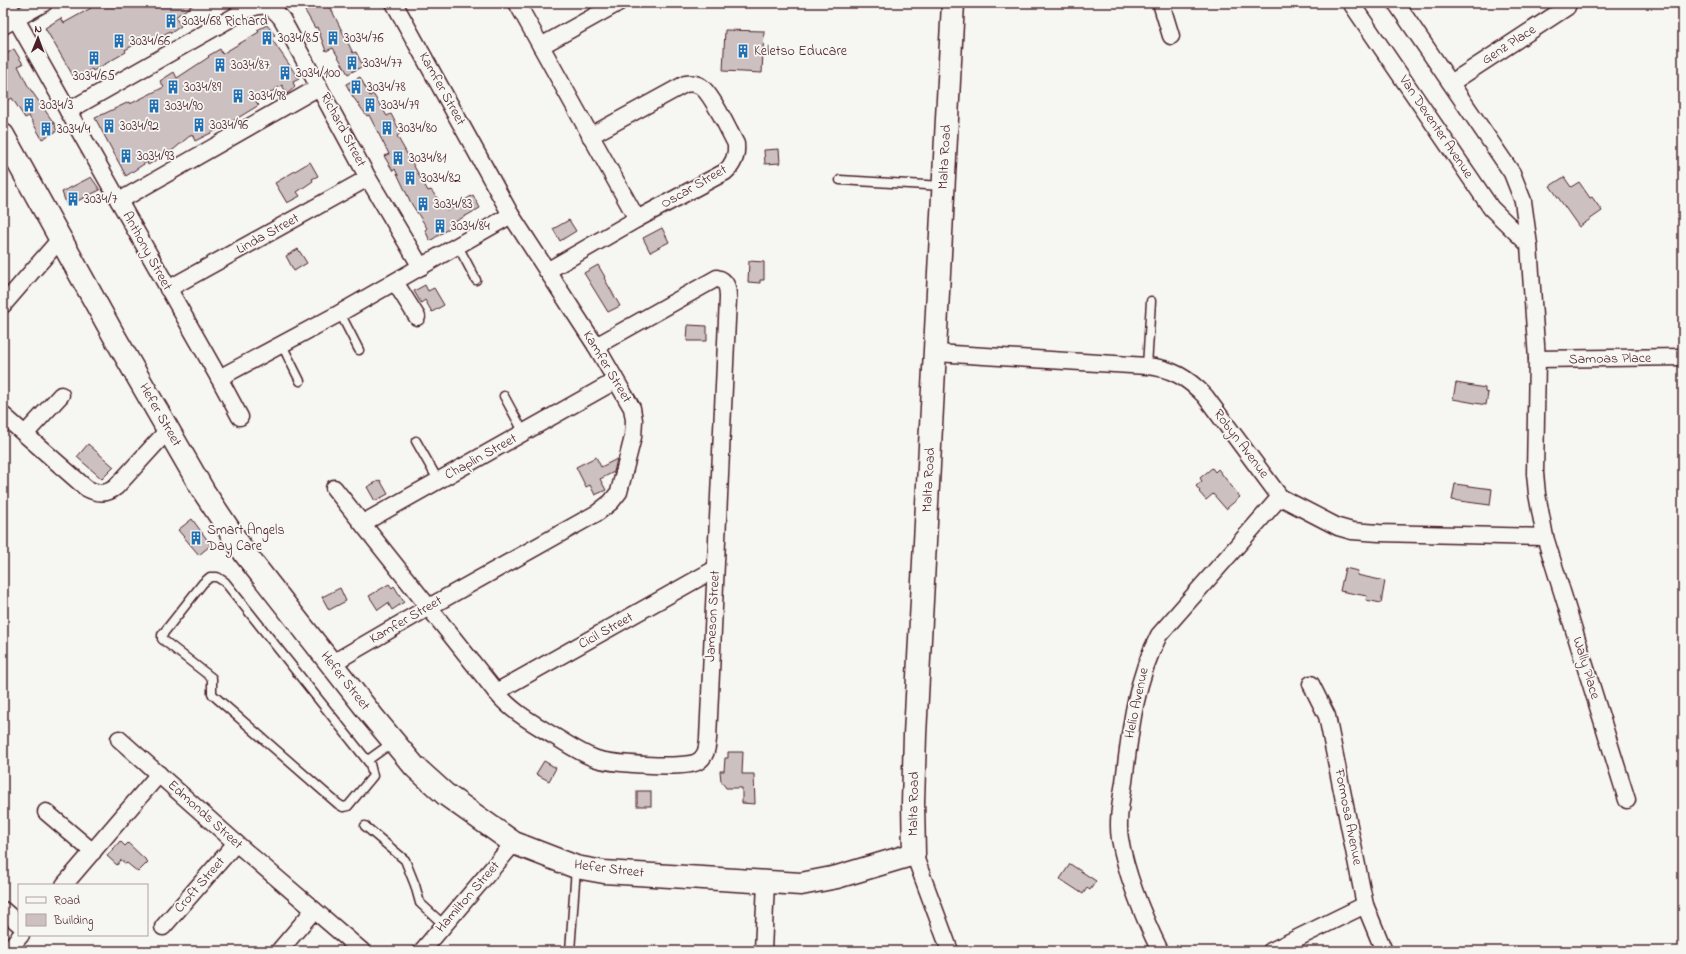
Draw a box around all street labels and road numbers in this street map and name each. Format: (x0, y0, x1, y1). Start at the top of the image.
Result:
street label: Genz Place (1478, 19, 1541, 70)
street label: Kamfer Street (413, 48, 471, 130)
street label: Van Deventer Avenue (1393, 70, 1479, 184)
street label: Richard Street (315, 89, 372, 171)
street label: Malta Road (933, 124, 957, 190)
street label: Oscar Street (657, 159, 731, 214)
street label: Anthony Street (116, 208, 178, 295)
street label: Linda Street (233, 208, 303, 260)
street label: Kamfer Street (577, 327, 637, 407)
street label: Samoas Place (1569, 348, 1652, 370)
street label: Hefer Street (133, 379, 187, 451)
street label: Robyn Avenue (1207, 405, 1275, 484)
street label: Chaplin Street (441, 428, 521, 485)
street label: Malta Road (917, 447, 941, 513)
street label: Jameson Street (700, 569, 726, 662)
street label: Kamfer Street (366, 590, 447, 649)
street label: Cicil Street (575, 607, 638, 655)
street label: Wally Place (1566, 634, 1606, 703)
street label: Hefer Street (315, 647, 375, 715)
street label: Helio Avenue (1119, 665, 1155, 740)
street label: Formosa Avenue (1328, 766, 1368, 868)
street label: Malta Road (903, 771, 925, 836)
street label: Edmonds Street (163, 775, 248, 855)
street label: Croft Street (170, 852, 231, 918)
street label: Hefer Street (573, 854, 645, 884)
street label: Hamilton Street (431, 856, 505, 938)

